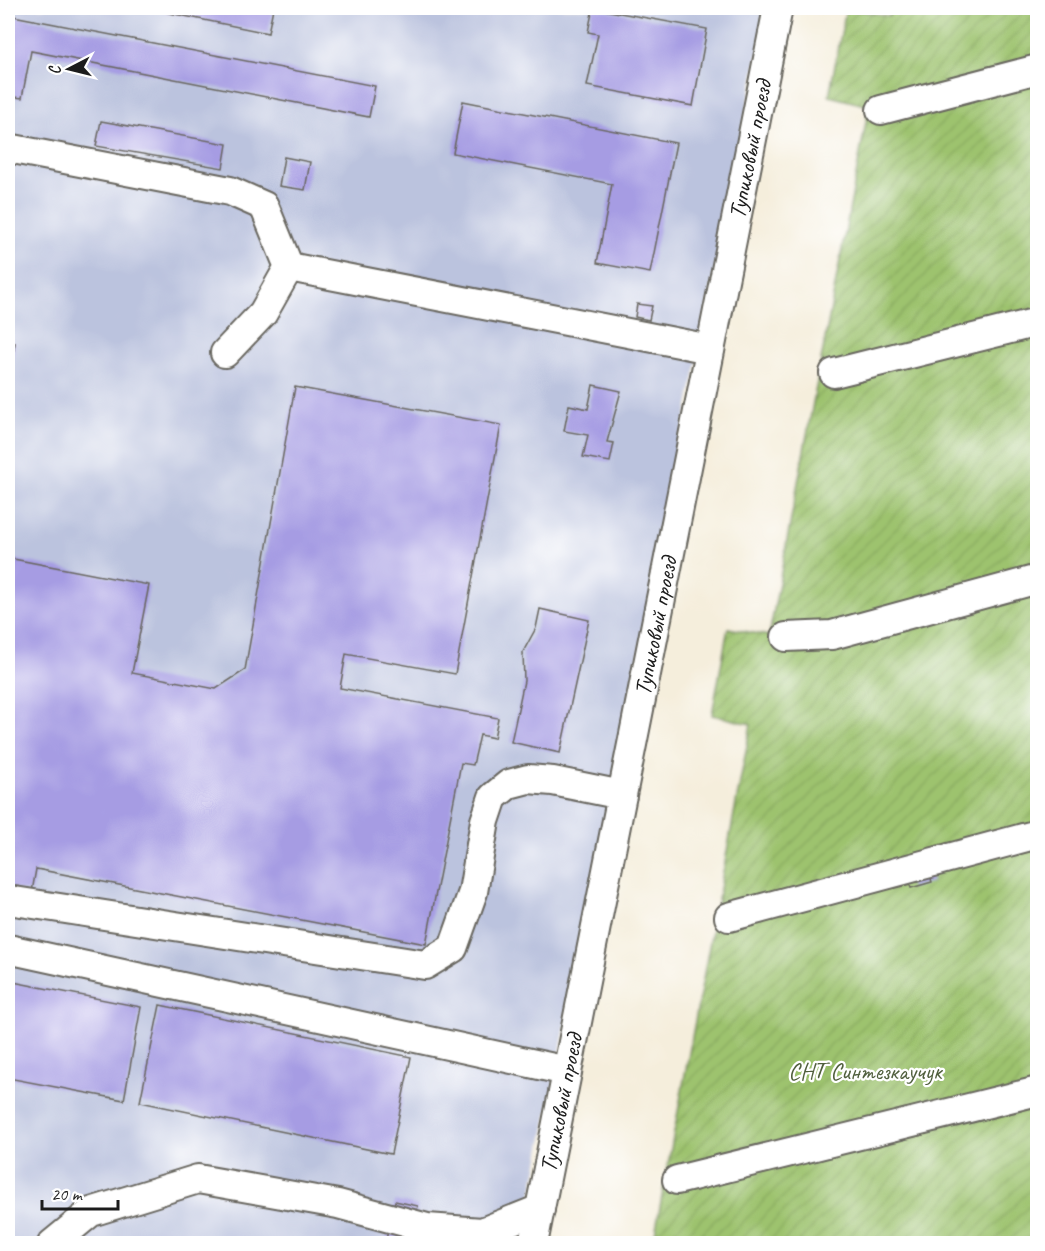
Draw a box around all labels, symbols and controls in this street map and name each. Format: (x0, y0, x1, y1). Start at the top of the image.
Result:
north arrow (39, 39, 99, 99)
text: С (44, 63, 66, 76)
street label: Тупиковый проезд (722, 75, 779, 221)
street label: Тупиковый проезд (627, 552, 684, 698)
street label: Тупиковый проезд (533, 1029, 590, 1175)
park label: СНТ Синтезкаучук (788, 1056, 944, 1086)
scale bar (42, 1173, 118, 1211)
text: 20 m (51, 1183, 84, 1205)

